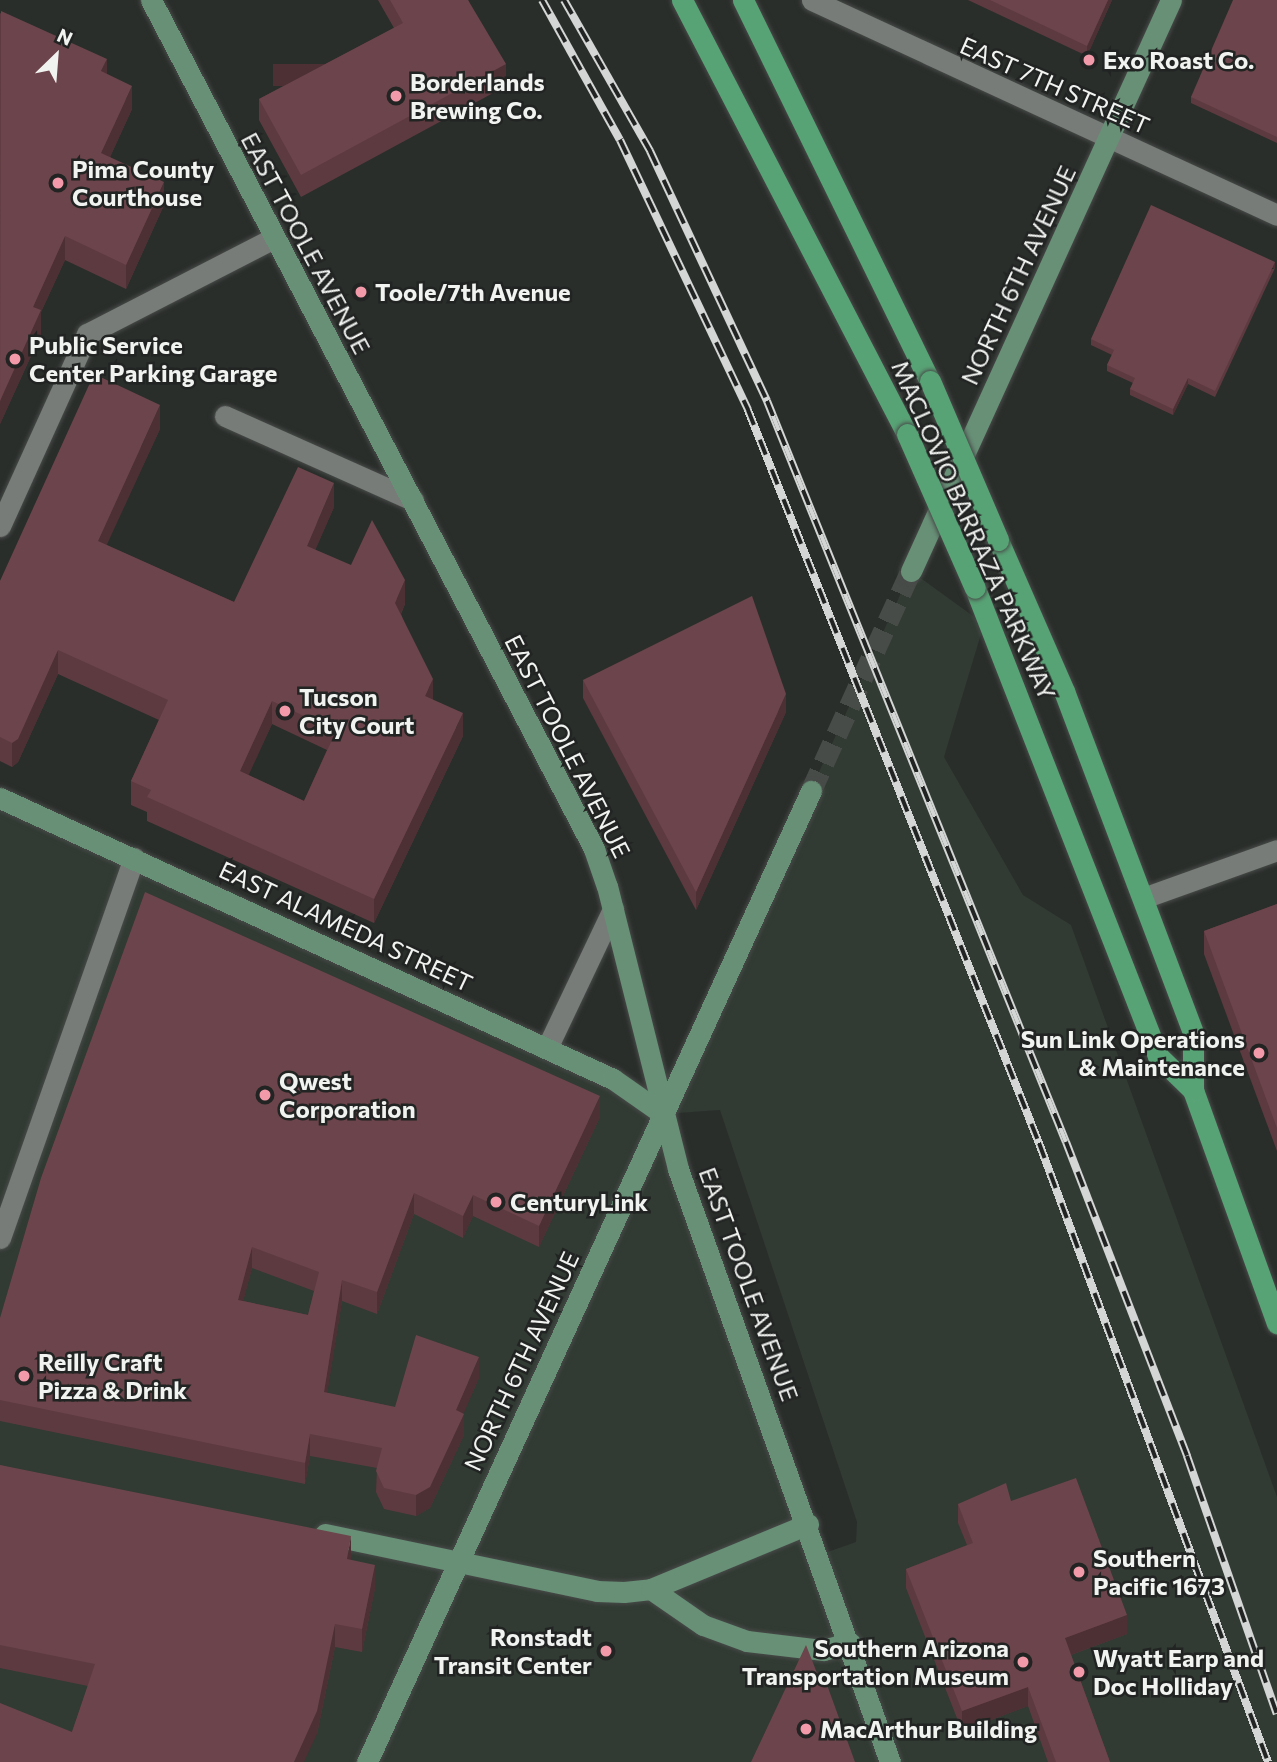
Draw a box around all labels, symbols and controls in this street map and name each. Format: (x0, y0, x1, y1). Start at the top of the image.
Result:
north arrow (21, 21, 91, 91)
text: N (54, 23, 76, 50)
street label: EAST 7TH STREET (956, 30, 1154, 140)
place label: Exo Roast Co. (1103, 46, 1254, 74)
marker: Exo Roast Co. (1081, 52, 1097, 68)
place label: Borderlands Brewing Co. (410, 68, 545, 124)
marker: Borderlands Brewing Co. (388, 88, 404, 104)
street label: EAST TOOLE AVENUE (235, 127, 377, 359)
place label: Pima County Courthouse (72, 155, 214, 211)
street label: NORTH 6TH AVENUE (955, 161, 1081, 389)
marker: Pima County Courthouse (50, 175, 66, 191)
place label: Toole/7th Avenue (375, 278, 571, 306)
marker: Toole/7th Avenue (353, 284, 369, 300)
place label: Public Service Center Parking Garage (29, 331, 277, 387)
marker: Public Service Center Parking Garage (7, 351, 23, 367)
street label: MACLOVIO BARRAZA PARKWAY (886, 356, 1062, 704)
street label: EAST TOOLE AVENUE (499, 630, 637, 862)
place label: Tucson City Court (299, 683, 414, 739)
marker: Tucson City Court (277, 703, 293, 719)
street label: EAST ALAMEDA STREET (215, 855, 477, 997)
place label: Sun Link Operations & Maintenance (1021, 1025, 1245, 1081)
marker: Sun Link Operations & Maintenance (1251, 1045, 1267, 1061)
place label: Qwest Corporation (279, 1067, 416, 1123)
marker: Qwest Corporation (257, 1087, 273, 1103)
street label: EAST TOOLE AVENUE (693, 1163, 805, 1405)
place label: CenturyLink (510, 1188, 648, 1216)
marker: CenturyLink (488, 1194, 504, 1210)
street label: NORTH 6TH AVENUE (458, 1247, 584, 1475)
place label: Reilly Craft Pizza & Drink (38, 1348, 187, 1404)
marker: Reilly Craft Pizza & Drink (16, 1368, 32, 1384)
place label: Southern Pacific 1673 (1093, 1544, 1225, 1600)
marker: Southern Pacific 1673 (1071, 1564, 1087, 1580)
place label: Ronstadt Transit Center (434, 1623, 592, 1679)
place label: Southern Arizona Transportation Museum (742, 1634, 1009, 1690)
marker: Ronstadt Transit Center (598, 1643, 614, 1659)
place label: Wyatt Earp and Doc Holliday (1093, 1644, 1264, 1700)
marker: Southern Arizona Transportation Museum (1015, 1654, 1031, 1670)
marker: Wyatt Earp and Doc Holliday (1071, 1664, 1087, 1680)
place label: MacArthur Building (820, 1715, 1037, 1743)
marker: MacArthur Building (798, 1721, 814, 1737)

